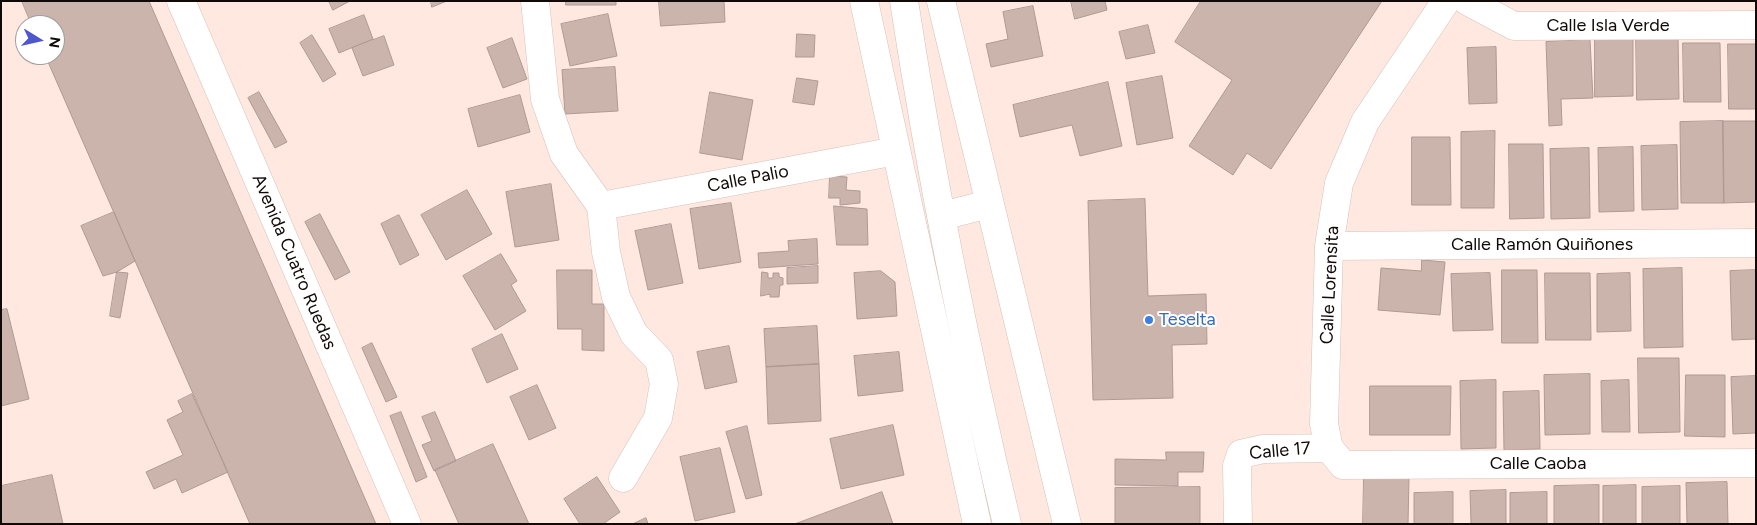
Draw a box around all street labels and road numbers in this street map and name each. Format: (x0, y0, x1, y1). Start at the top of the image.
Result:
street label: Calle Isla Verde (1546, 15, 1670, 37)
street label: Calle Palio (706, 161, 790, 197)
street label: Avenida Cuatro Ruedas (247, 171, 341, 353)
street label: Calle Lorensita (1316, 225, 1344, 345)
street label: Calle Ramón Quiñones (1451, 234, 1633, 256)
street label: Calle 17 (1248, 438, 1312, 464)
street label: Calle Caoba (1490, 453, 1586, 475)

